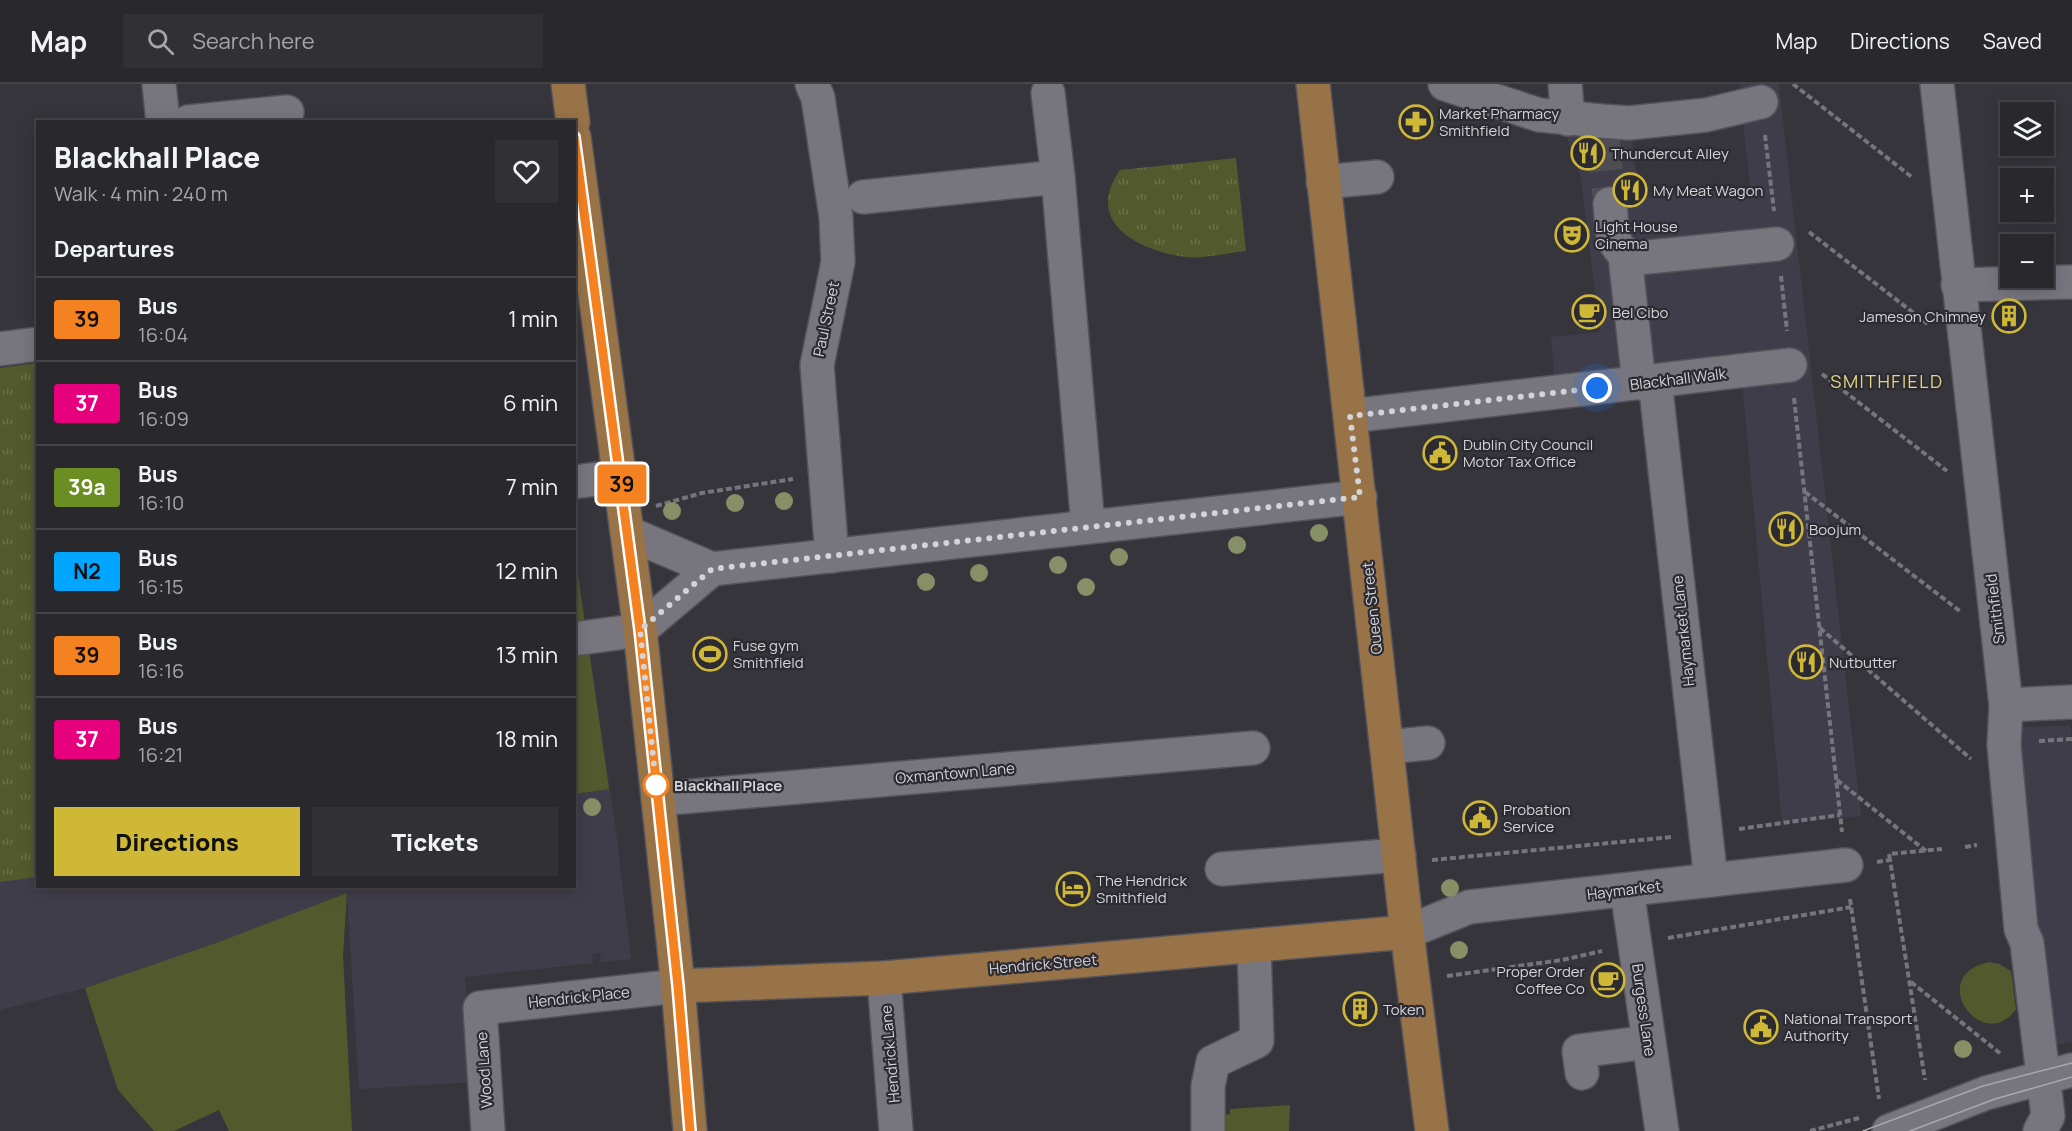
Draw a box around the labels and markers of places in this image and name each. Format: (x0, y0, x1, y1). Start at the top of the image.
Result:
place label: Market Pharmacy Smithfield (1439, 103, 1559, 141)
pharmacy icon: Market Pharmacy Smithfield (1398, 104, 1434, 140)
restaurant icon: Thundercut Alley (1570, 135, 1606, 171)
place label: Thundercut Alley (1611, 143, 1729, 164)
restaurant icon: My Meat Wagon (1612, 172, 1648, 208)
place label: My Meat Wagon (1653, 180, 1764, 201)
place label: Light House Cinema (1595, 216, 1678, 254)
theatre icon: Light House Cinema (1554, 217, 1590, 253)
cafe icon: Bel Cibo (1571, 294, 1607, 330)
building icon: Jameson Chimney (1991, 298, 2027, 334)
place label: Bel Cibo (1612, 302, 1669, 323)
place label: Jameson Chimney (1859, 306, 1986, 327)
place label: Dublin City Council Motor Tax Office (1463, 434, 1593, 472)
public building icon: Dublin City Council Motor Tax Office (1422, 435, 1458, 471)
restaurant icon: Boojum (1768, 511, 1804, 547)
place label: Boojum (1809, 519, 1861, 540)
place label: Fuse gym Smithfield (733, 635, 804, 673)
sports icon: Fuse gym Smithfield (692, 636, 728, 672)
restaurant icon: Nutbutter (1788, 644, 1824, 680)
place label: Nutbutter (1829, 652, 1898, 673)
marker: Blackhall Place (643, 772, 669, 798)
place label: Blackhall Place (674, 775, 782, 796)
place label: Probation Service (1503, 799, 1571, 837)
public building icon: Probation Service (1462, 800, 1498, 836)
place label: The Hendrick Smithfield (1096, 870, 1187, 908)
hotel icon: The Hendrick Smithfield (1055, 871, 1091, 907)
place label: Proper Order Coffee Co (1497, 961, 1586, 999)
cafe icon: Proper Order Coffee Co (1590, 962, 1626, 998)
building icon: Token (1342, 991, 1378, 1027)
place label: Token (1383, 999, 1424, 1020)
place label: National Transport Authority (1784, 1008, 1912, 1046)
public building icon: National Transport Authority (1743, 1009, 1779, 1045)

